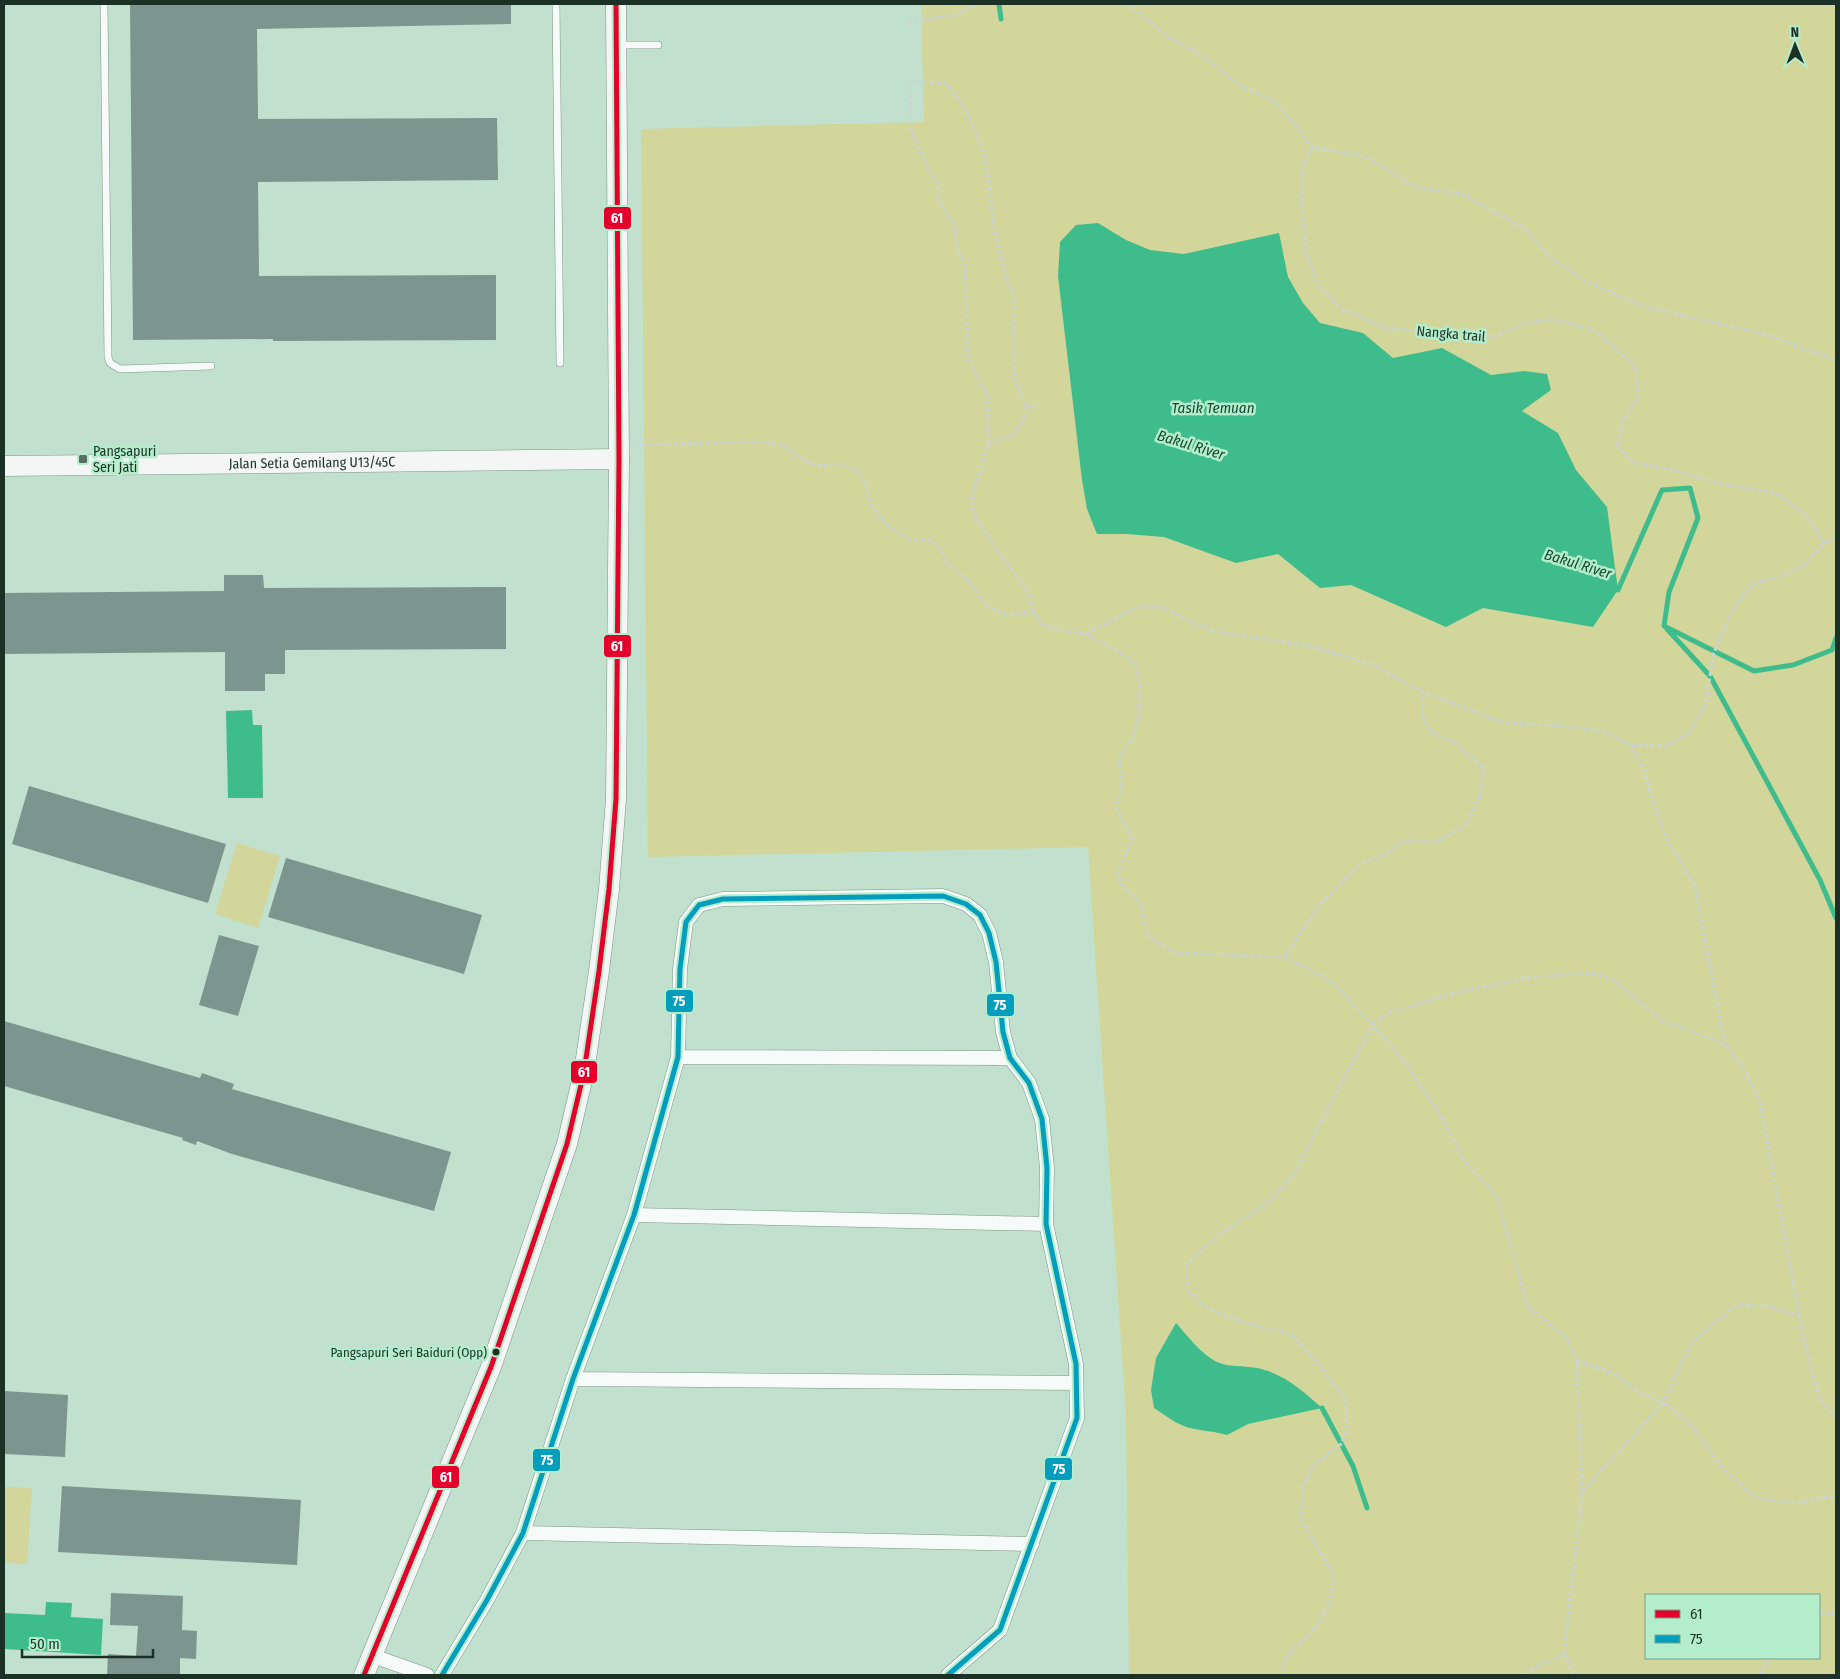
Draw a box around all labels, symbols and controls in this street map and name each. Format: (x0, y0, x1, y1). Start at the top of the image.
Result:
north arrow (1770, 20, 1820, 70)
text: N (1790, 24, 1799, 41)
line badge: 61 (603, 206, 632, 230)
text: 61 (611, 210, 623, 227)
street label: Nangka trail (1416, 323, 1486, 345)
water label: Tasik Temuan (1172, 399, 1254, 417)
water label: Bakul River (1155, 426, 1228, 464)
place label: Pangsapuri Seri Jati (93, 443, 156, 476)
marker: Pangsapuri Seri Jati (77, 453, 89, 465)
street label: Jalan Setia Gemilang U13/45C (228, 453, 395, 472)
water label: Bakul River (1542, 545, 1615, 583)
line badge: 61 (603, 634, 632, 658)
text: 61 (611, 638, 623, 655)
line badge: 75 (665, 989, 694, 1013)
text: 75 (673, 993, 685, 1010)
line badge: 75 (986, 993, 1015, 1017)
text: 75 (994, 997, 1006, 1014)
line badge: 61 (570, 1060, 598, 1084)
text: 61 (578, 1064, 590, 1081)
place label: Pangsapuri Seri Baiduri (Opp) (330, 1345, 487, 1360)
marker: Pangsapuri Seri Baiduri (Opp) (491, 1347, 501, 1357)
line badge: 75 (532, 1448, 561, 1472)
text: 75 (541, 1452, 553, 1469)
line badge: 75 (1044, 1457, 1073, 1481)
text: 75 (1053, 1461, 1065, 1478)
line badge: 61 (431, 1465, 460, 1489)
text: 61 (440, 1469, 452, 1486)
legend (1645, 1594, 1820, 1659)
text: 61 (1690, 1605, 1703, 1623)
scale bar (22, 1626, 154, 1658)
text: 75 (1690, 1630, 1703, 1648)
text: 50 m (30, 1635, 60, 1653)

